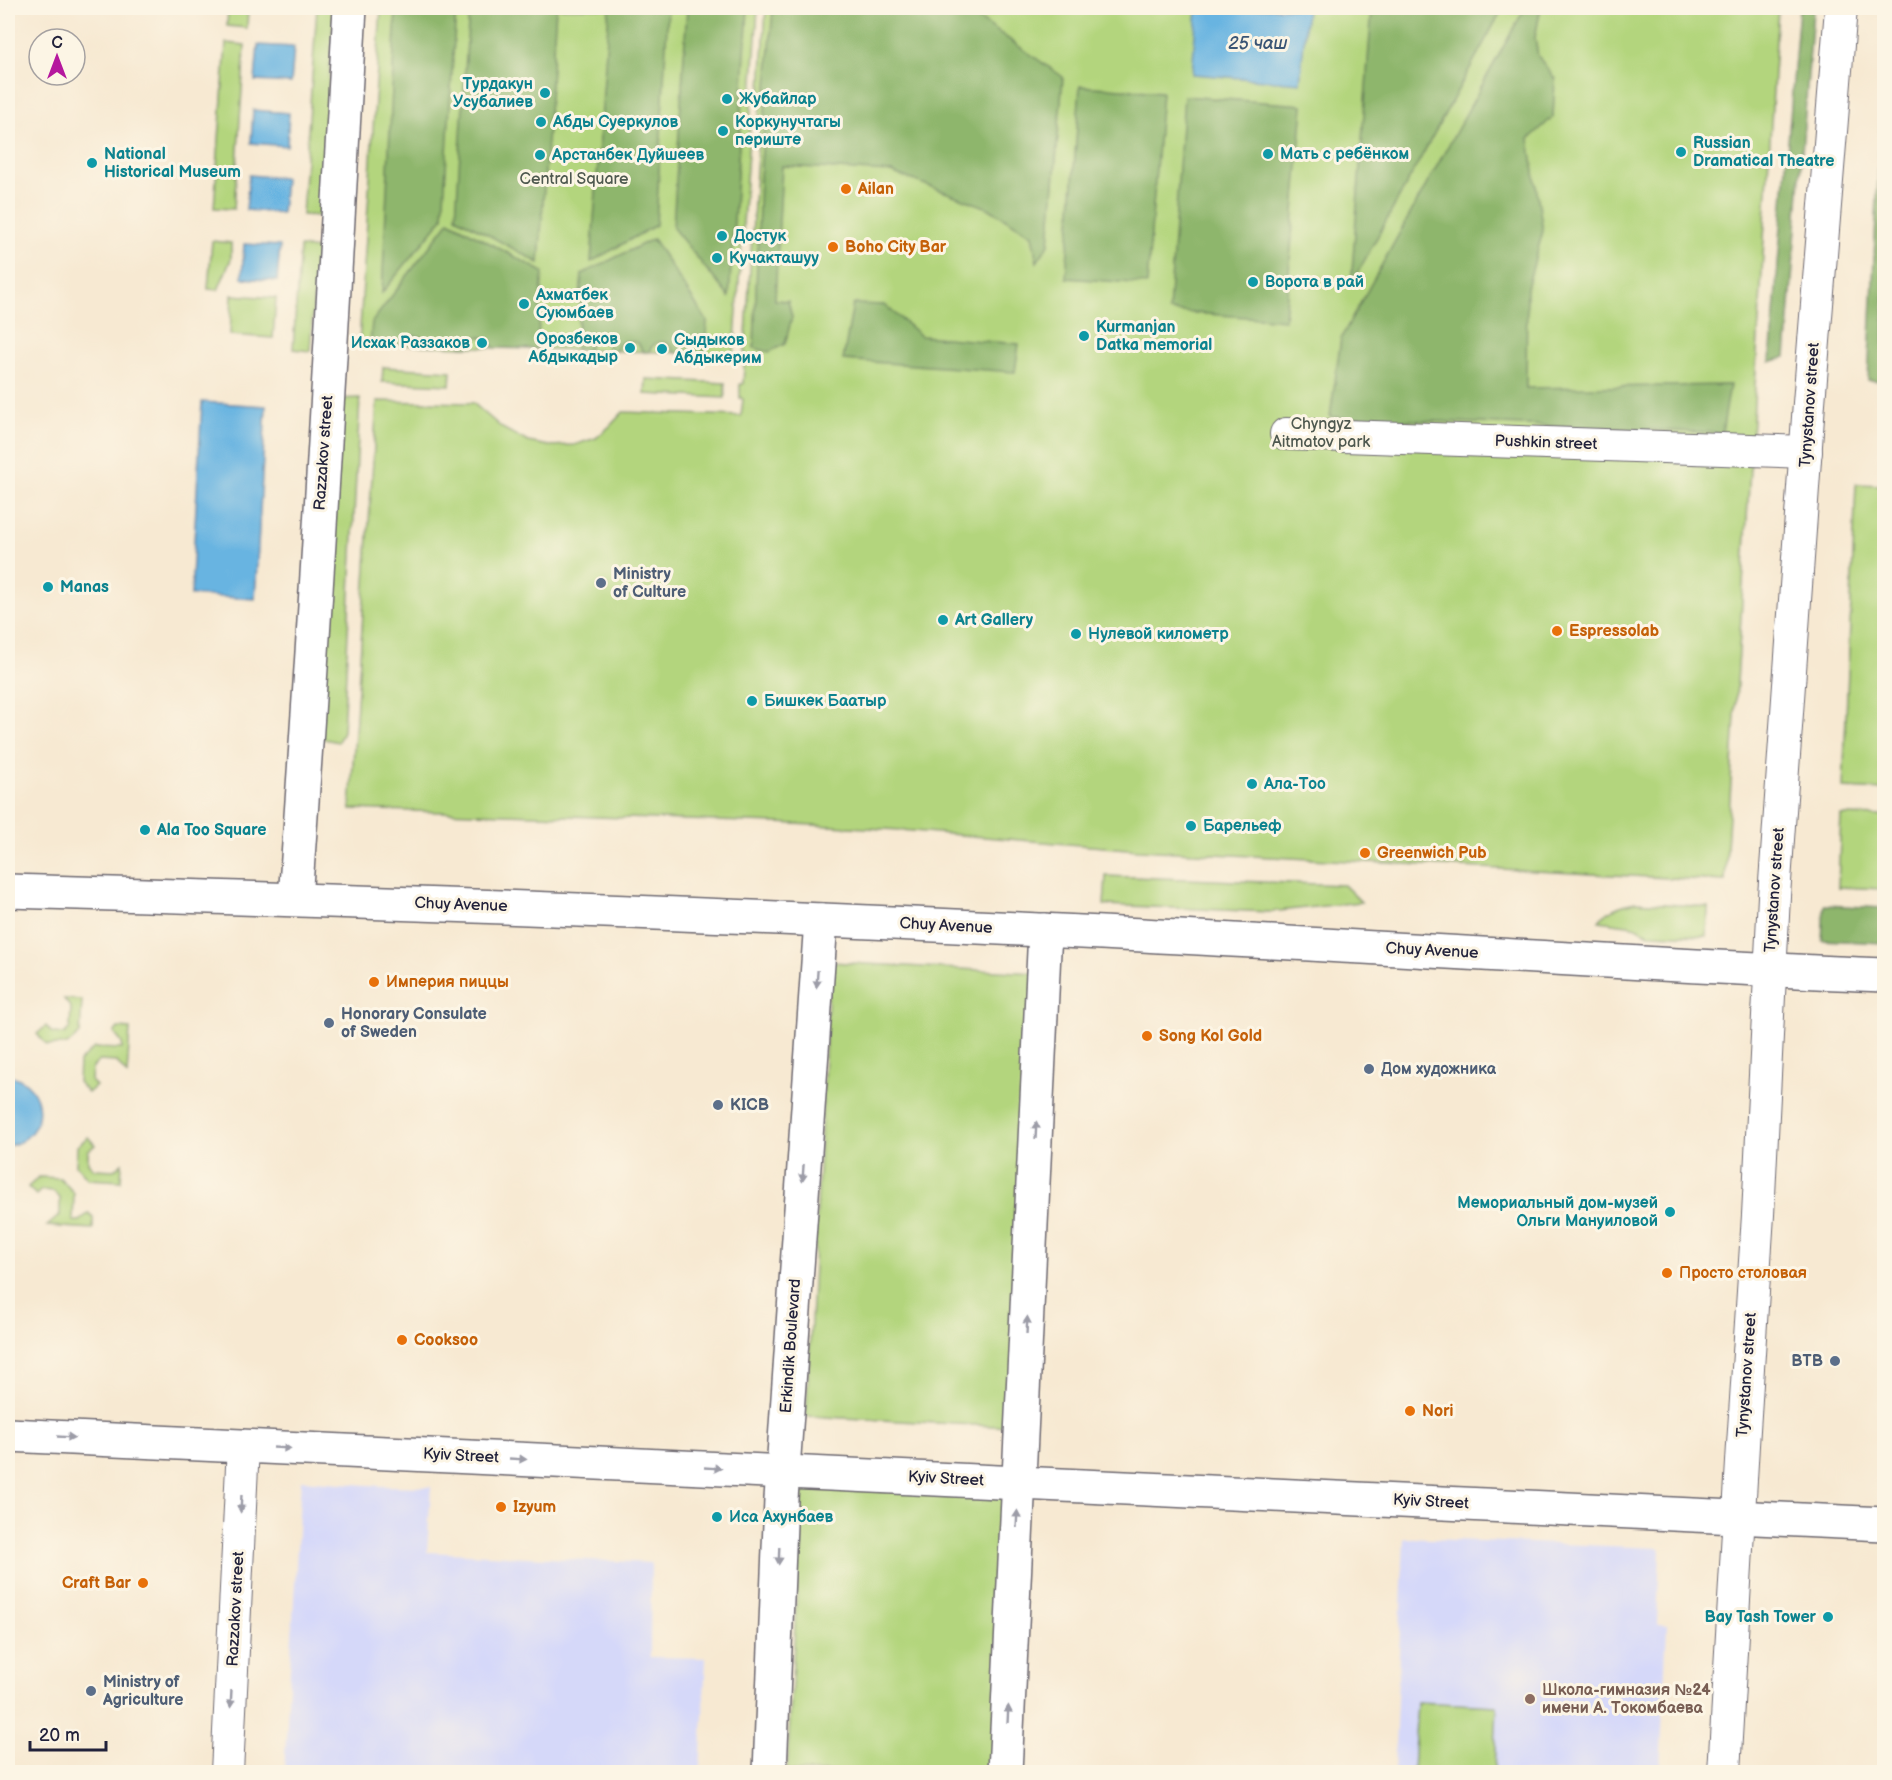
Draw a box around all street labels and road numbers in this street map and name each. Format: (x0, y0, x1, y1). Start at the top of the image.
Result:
street label: Tynystanov street (1796, 342, 1824, 468)
street label: Razzakov street (311, 395, 338, 511)
street label: Pushkin street (1494, 432, 1598, 454)
street label: Tynystanov street (1761, 827, 1789, 953)
street label: Chuy Avenue (414, 894, 508, 916)
street label: Chuy Avenue (899, 914, 994, 938)
street label: Chuy Avenue (1385, 939, 1480, 963)
street label: Erkindik Boulevard (777, 1278, 805, 1414)
street label: Tynystanov street (1733, 1312, 1761, 1438)
street label: Kyiv Street (423, 1445, 500, 1467)
street label: Kyiv Street (908, 1468, 985, 1490)
street label: Kyiv Street (1393, 1491, 1470, 1513)
street label: Razzakov street (223, 1551, 249, 1667)

